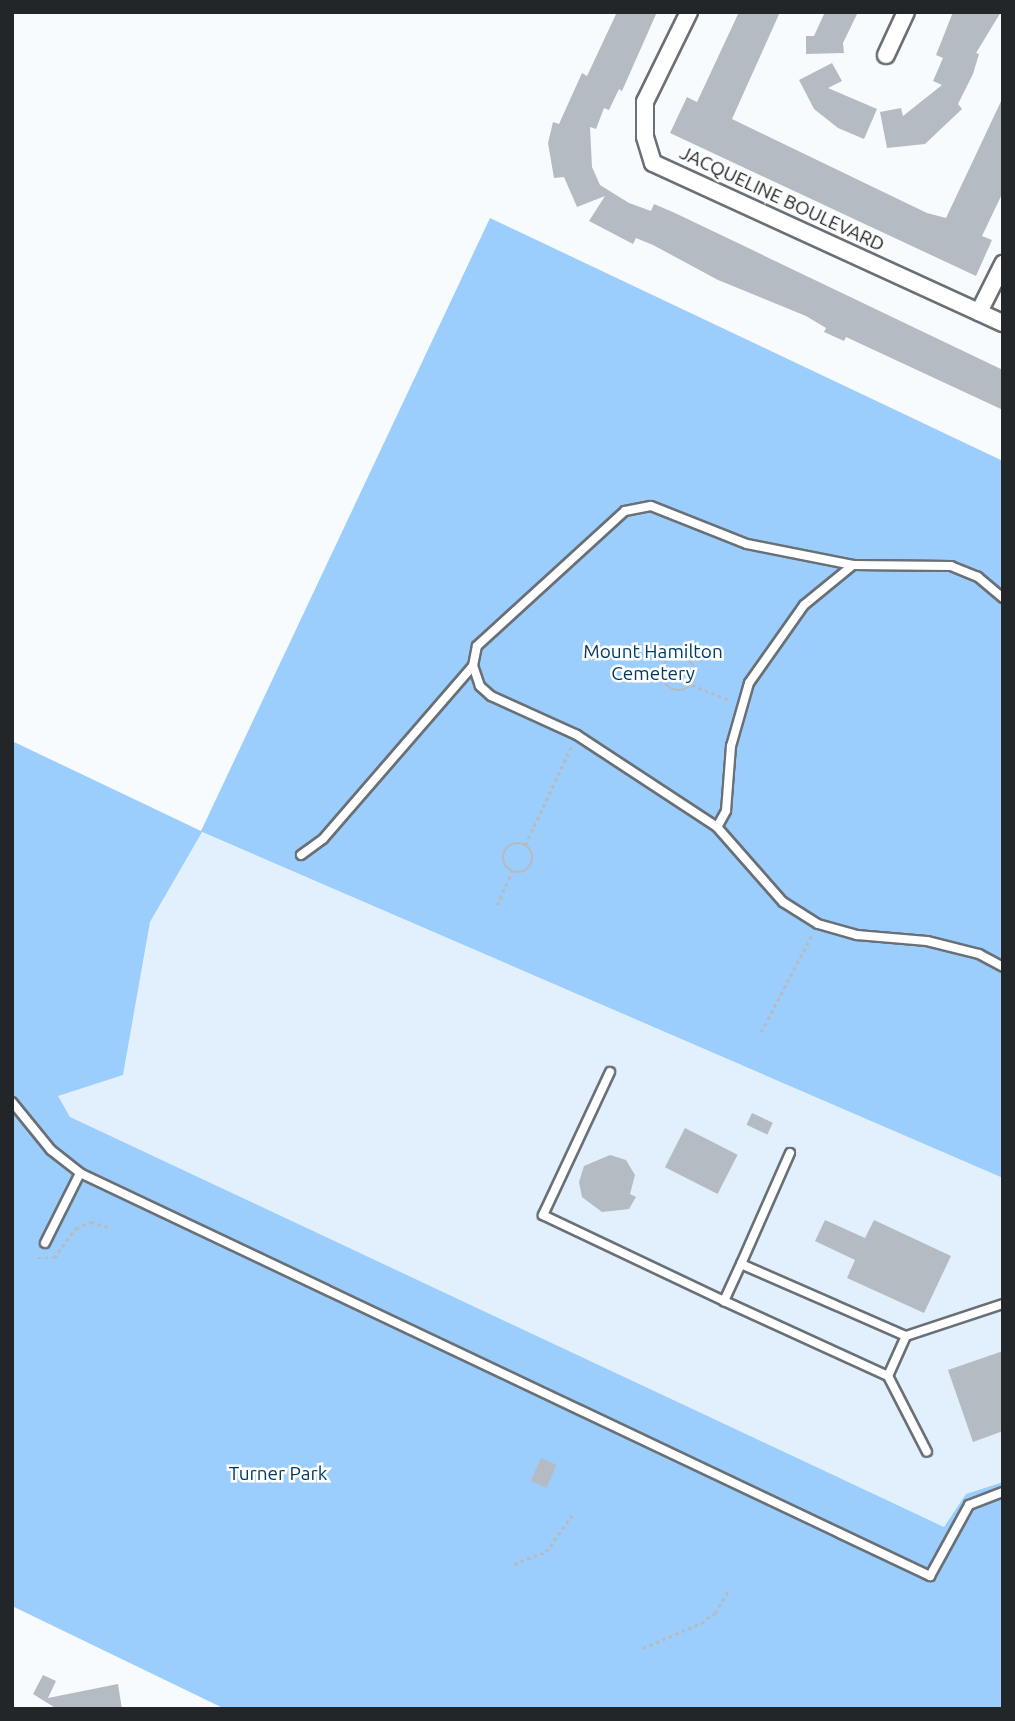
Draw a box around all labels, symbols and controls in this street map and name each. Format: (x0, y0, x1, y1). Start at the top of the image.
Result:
street label: JACQUELINE BOULEVARD (676, 141, 888, 257)
park label: Mount Hamilton Cemetery (583, 641, 723, 685)
park label: Turner Park (229, 1463, 327, 1485)

